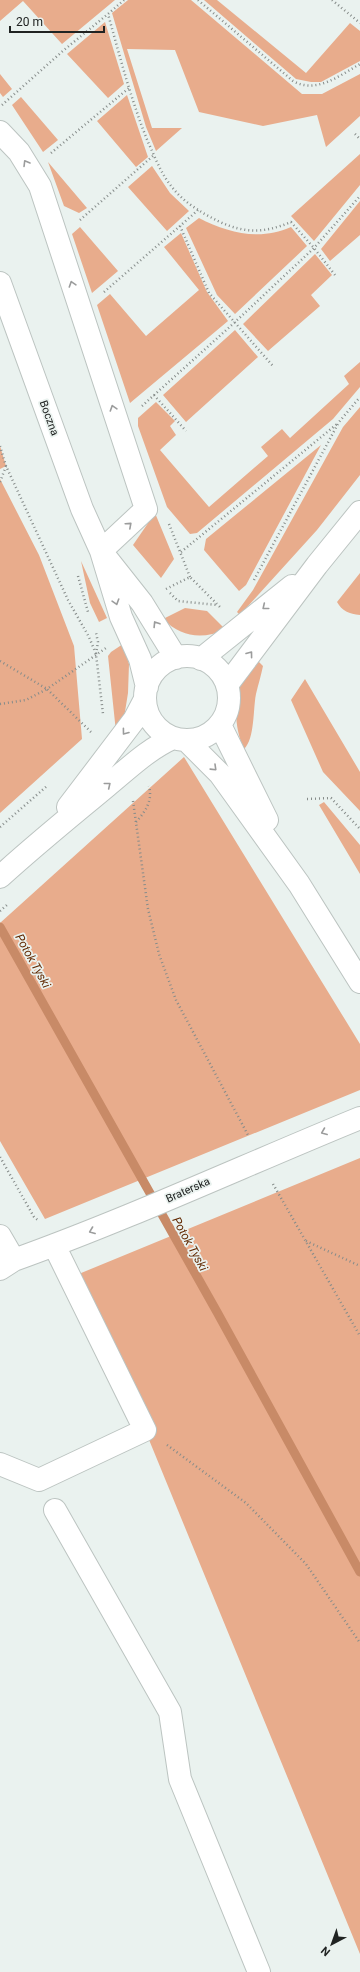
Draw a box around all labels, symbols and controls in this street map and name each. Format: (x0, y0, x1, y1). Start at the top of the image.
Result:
scale bar (10, 8, 104, 34)
text: 20 m (16, 15, 43, 29)
one-way arrow (24, 160, 31, 167)
one-way arrow (69, 281, 77, 288)
street label: Boczna (37, 399, 61, 437)
one-way arrow (109, 404, 118, 411)
one-way arrow (124, 522, 132, 530)
one-way arrow (111, 598, 120, 605)
one-way arrow (263, 602, 270, 609)
one-way arrow (153, 621, 161, 628)
one-way arrow (246, 651, 253, 658)
one-way arrow (123, 728, 130, 735)
one-way arrow (209, 763, 217, 770)
one-way arrow (103, 783, 111, 790)
water label: Potok Tyski (12, 932, 54, 991)
one-way arrow (320, 1128, 327, 1136)
street label: Braterska (164, 1175, 212, 1205)
water label: Potok Tyski (169, 1215, 211, 1274)
one-way arrow (89, 1226, 96, 1234)
north arrow (312, 1924, 352, 1964)
text: N (318, 1944, 333, 1959)

